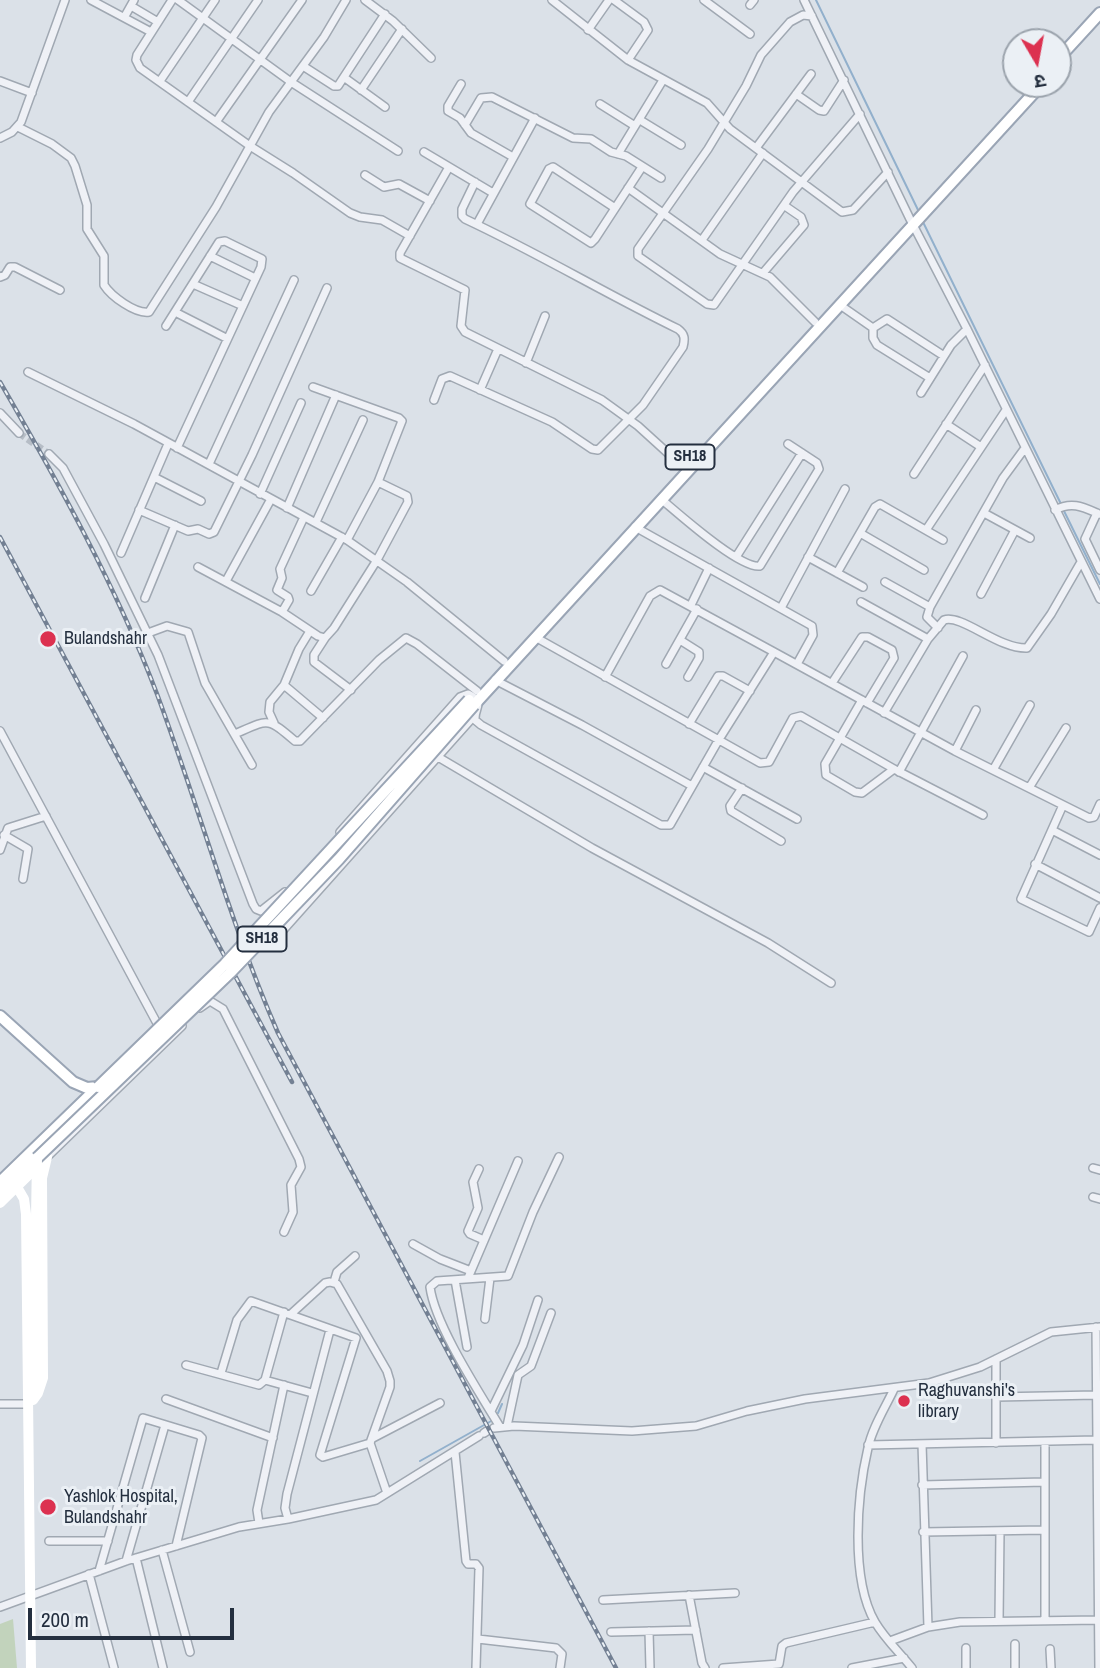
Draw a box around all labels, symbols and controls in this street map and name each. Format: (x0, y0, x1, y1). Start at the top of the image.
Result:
north arrow (1002, 28, 1072, 98)
text: उ (1033, 68, 1048, 95)
road number: SH18 (666, 445, 714, 470)
place label: Bulandshahr (64, 628, 147, 650)
marker: Bulandshahr (38, 629, 58, 649)
road number: SH18 (238, 926, 286, 951)
place label: Raghuvanshi's library (918, 1380, 1015, 1422)
marker: Raghuvanshi's library (896, 1393, 912, 1409)
place label: Yashlok Hospital, Bulandshahr (64, 1486, 178, 1528)
marker: Yashlok Hospital, Bulandshahr (38, 1497, 58, 1517)
scale bar (32, 1594, 238, 1638)
text: 200 m (41, 1605, 89, 1634)

